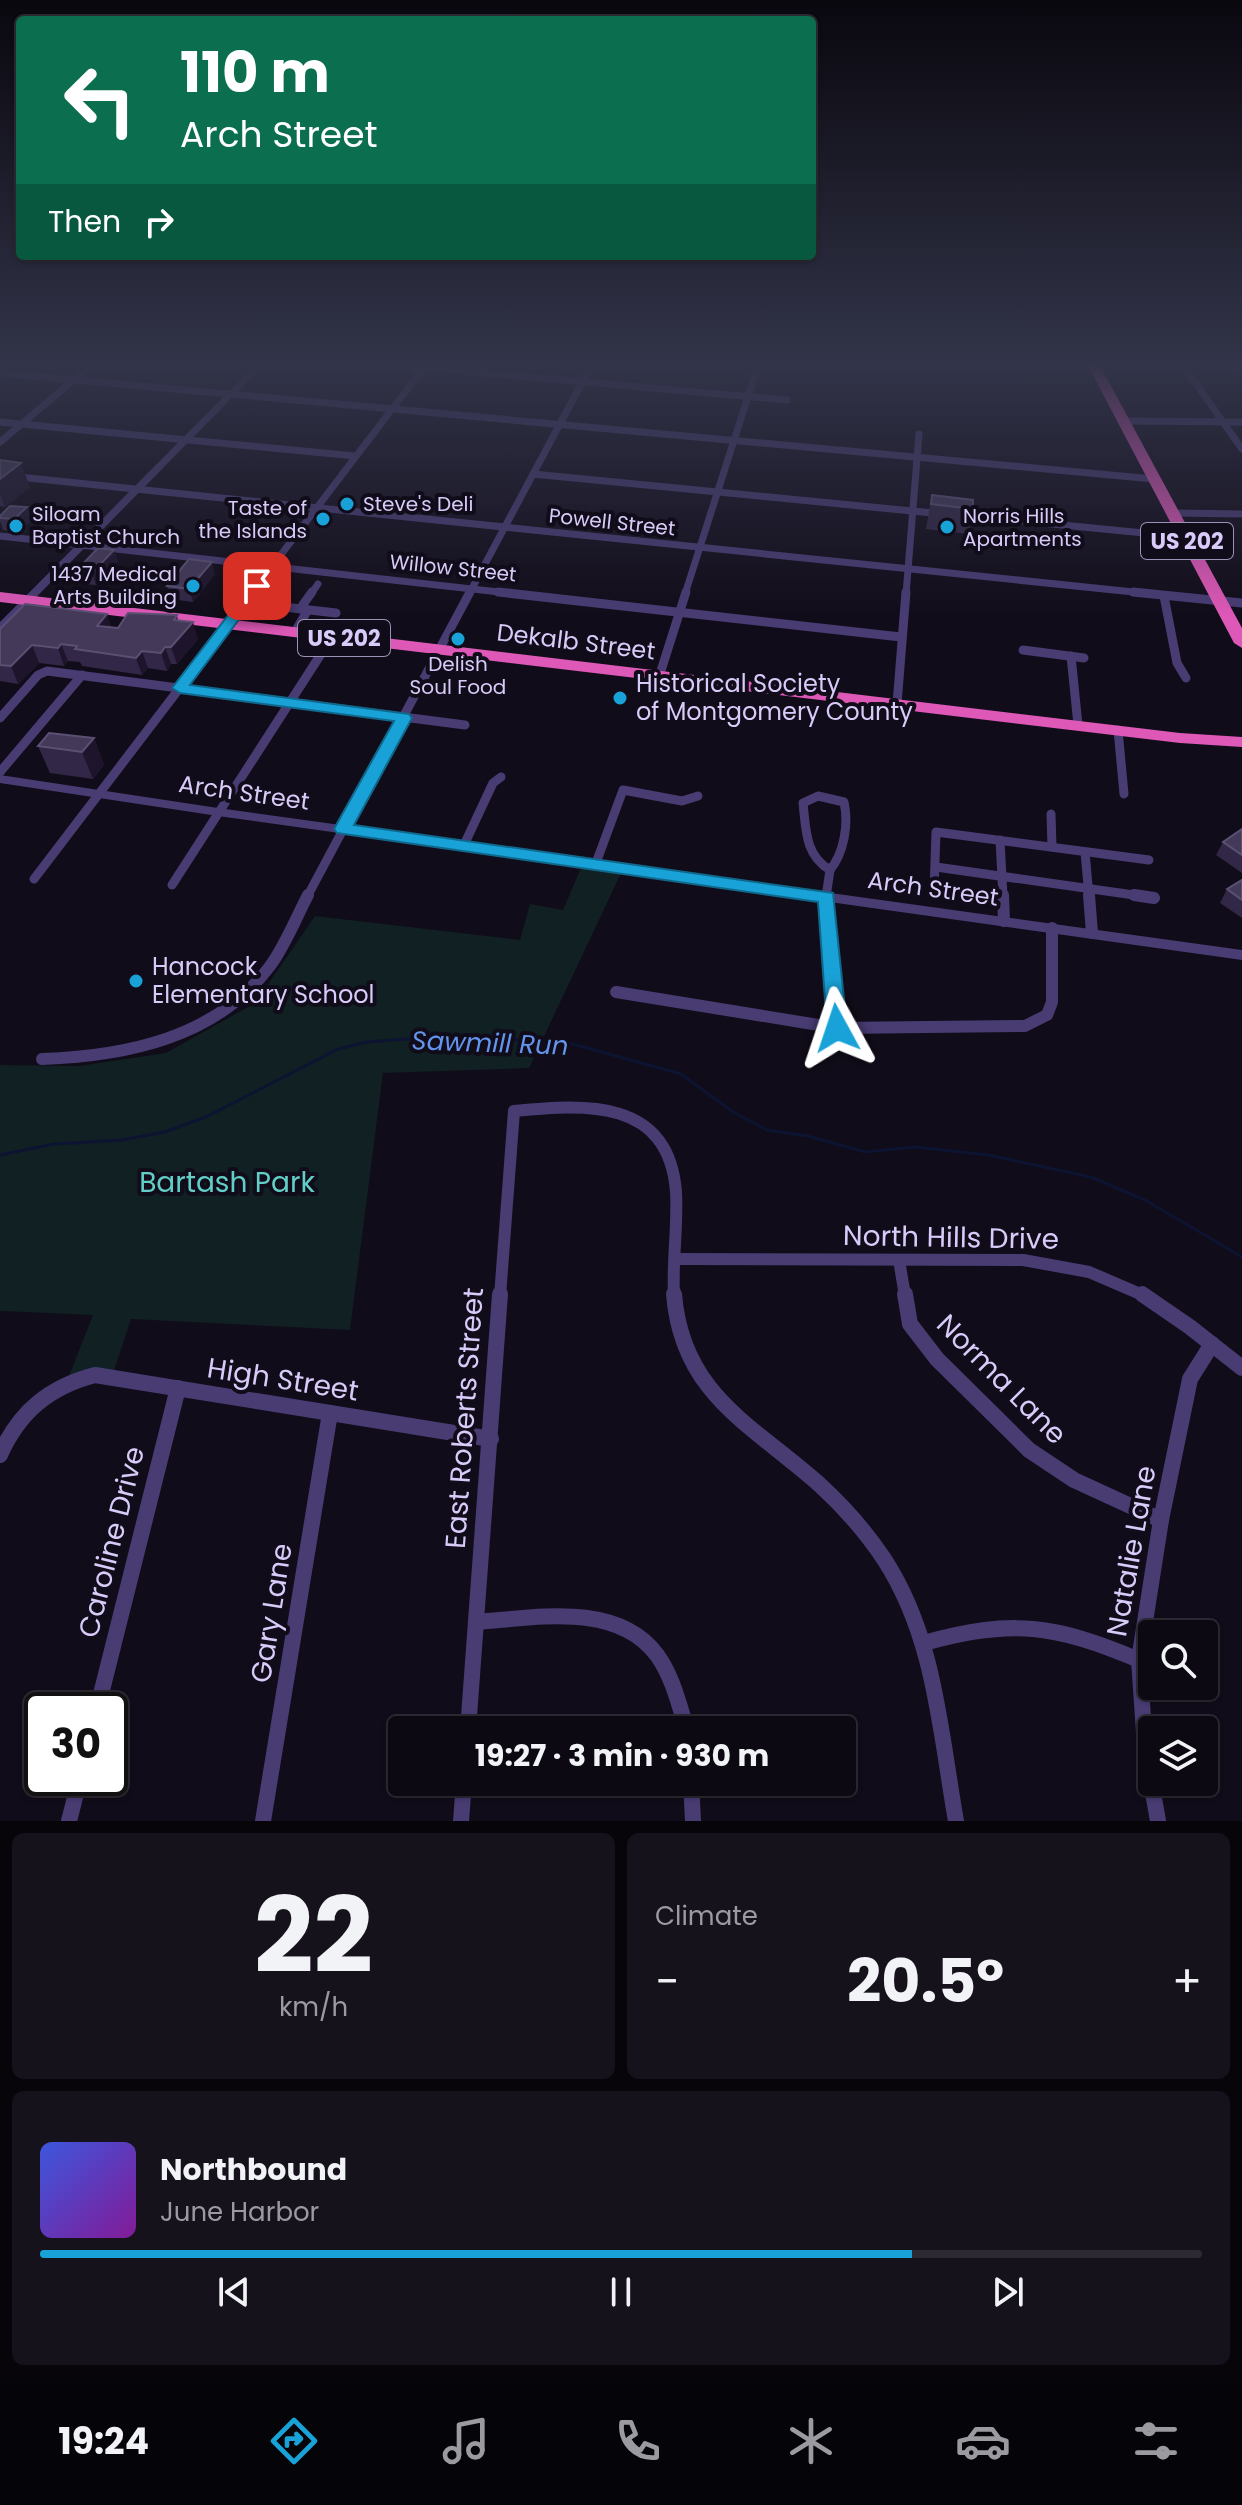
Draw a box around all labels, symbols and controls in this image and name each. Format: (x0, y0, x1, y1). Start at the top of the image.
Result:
text: 110 m (180, 33, 330, 112)
icon: left (48, 48, 152, 152)
text: Arch Street (180, 109, 378, 160)
text: Then (48, 200, 121, 243)
icon: right (137, 200, 181, 244)
place label: Steve's Deli (363, 490, 473, 518)
place label: Taste of the Islands (199, 494, 307, 545)
marker: Steve's Deli (338, 495, 356, 513)
place label: Siloam Baptist Church (32, 500, 180, 551)
street label: Powell Street (547, 501, 677, 543)
place label: Norris Hills Apartments (963, 502, 1082, 553)
marker: Taste of the Islands (314, 510, 332, 528)
marker: Siloam Baptist Church (7, 517, 25, 535)
marker: Norris Hills Apartments (938, 518, 956, 536)
road number: US 202 (1141, 523, 1233, 559)
street label: Willow Street (388, 547, 518, 589)
pin (223, 552, 291, 620)
place label: 1437 Medical Arts Building (51, 560, 177, 611)
icon: arrive (235, 564, 279, 608)
marker: 1437 Medical Arts Building (184, 577, 202, 595)
street label: Dekalb Street (495, 615, 657, 668)
road number: US 202 (298, 620, 390, 656)
marker: Delish Soul Food (449, 630, 467, 648)
place label: Delish Soul Food (410, 650, 506, 701)
place label: Historical Society of Montgomery County (636, 667, 913, 728)
marker: Historical Society of Montgomery County (611, 689, 629, 707)
street label: Arch Street (177, 767, 312, 818)
street label: Arch Street (866, 863, 1001, 914)
place label: Hancock Elementary School (152, 950, 375, 1011)
marker: Hancock Elementary School (127, 972, 145, 990)
position arrow (795, 986, 879, 1070)
water label: Sawmill Run (411, 1022, 569, 1064)
park label: Bartash Park (139, 1163, 315, 1202)
street label: North Hills Drive (843, 1216, 1059, 1259)
street label: East Roberts Street (436, 1286, 493, 1550)
street label: Norma Lane (928, 1306, 1075, 1453)
street label: High Street (205, 1348, 361, 1411)
street label: Caroline Drive (69, 1442, 154, 1642)
street label: Natalie Lane (1097, 1463, 1166, 1639)
street label: Gary Lane (241, 1541, 302, 1686)
map controls (1138, 1620, 1218, 1796)
button: search (1138, 1620, 1218, 1700)
speed limit sign: 30 (24, 1692, 128, 1796)
button: layers (1138, 1716, 1218, 1796)
text: 19:27 · 3 min · 930 m (475, 1734, 769, 1777)
text: 22 (254, 1863, 373, 2008)
text: Climate (655, 1898, 758, 1934)
text: 20.5° (847, 1939, 1004, 2023)
text: − (655, 1951, 679, 2012)
text: + (1172, 1951, 1202, 2012)
text: km/h (279, 1989, 348, 2025)
text: Northbound (160, 2148, 347, 2191)
text: June Harbor (160, 2194, 319, 2230)
icon: previous (212, 2270, 256, 2314)
icon: pause (599, 2270, 643, 2314)
icon: next (986, 2270, 1030, 2314)
icon: directions (266, 2413, 322, 2469)
icon: music (438, 2413, 494, 2469)
icon: phone (610, 2413, 666, 2469)
icon: climate (783, 2413, 839, 2469)
icon: car (955, 2413, 1011, 2469)
icon: filters (1128, 2413, 1184, 2469)
text: 19:24 (58, 2416, 149, 2467)

